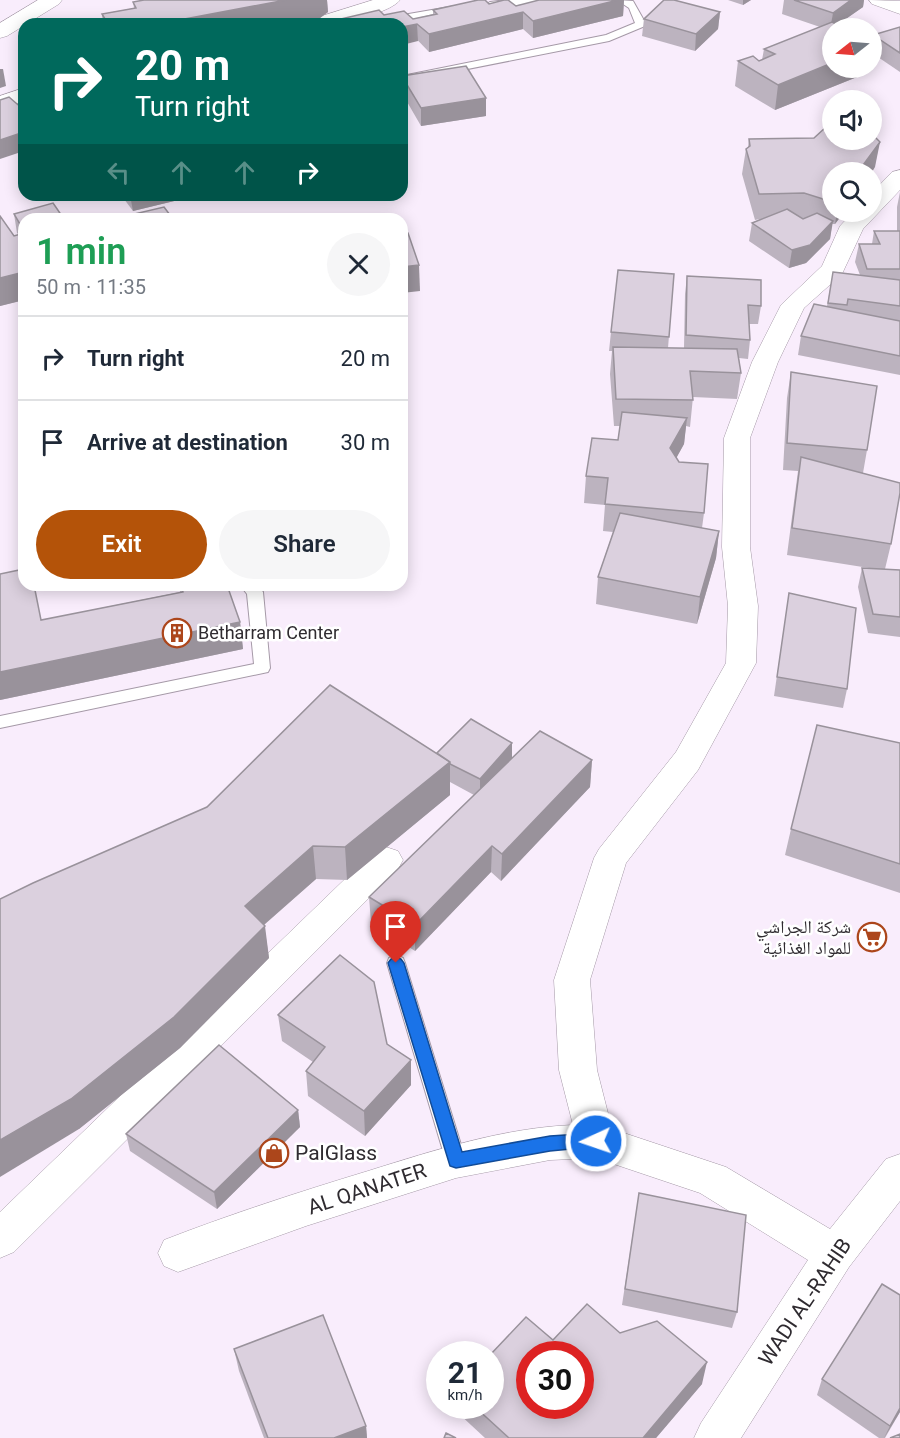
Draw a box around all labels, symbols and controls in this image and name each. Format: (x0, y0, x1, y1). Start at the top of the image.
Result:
north arrow (822, 18, 882, 78)
map controls (822, 18, 882, 222)
text: 20 m (135, 41, 230, 90)
icon: right (36, 42, 114, 120)
button: sound (822, 90, 882, 150)
text: Turn right (135, 91, 250, 123)
icon: left (102, 156, 135, 189)
icon: ahead (165, 156, 198, 189)
icon: ahead (228, 156, 261, 189)
icon: right (291, 156, 324, 189)
button: search (822, 162, 882, 222)
text: 1 min (36, 231, 126, 273)
button: close (327, 233, 390, 296)
text: 50 m · 11:35 (36, 275, 146, 299)
icon: right (36, 342, 69, 375)
text: Turn right (87, 346, 184, 371)
text: 20 m (341, 346, 390, 371)
icon: arrive (36, 426, 69, 459)
text: Arrive at destination (87, 430, 288, 455)
text: 30 m (341, 430, 390, 455)
button: Exit (36, 510, 207, 579)
button: Share (219, 510, 390, 579)
building icon: Betharram Center (161, 617, 193, 649)
place label: Betharram Center (198, 622, 339, 643)
pin (370, 901, 421, 963)
icon: arrive (379, 910, 412, 943)
place label: شركة الجراشي للمواد الغذائية (756, 916, 851, 958)
supermarket icon: شركة الجراشي للمواد الغذائية (856, 921, 888, 953)
position arrow (564, 1109, 628, 1173)
shop icon: PalGlass (258, 1137, 290, 1169)
place label: PalGlass (295, 1141, 377, 1165)
street label: AL QANATER (305, 1159, 429, 1219)
street label: WADI AL-RAHIB (754, 1234, 856, 1370)
speed limit sign: 30 (516, 1341, 594, 1419)
text: 21 (448, 1355, 482, 1390)
text: km/h (447, 1386, 483, 1404)

